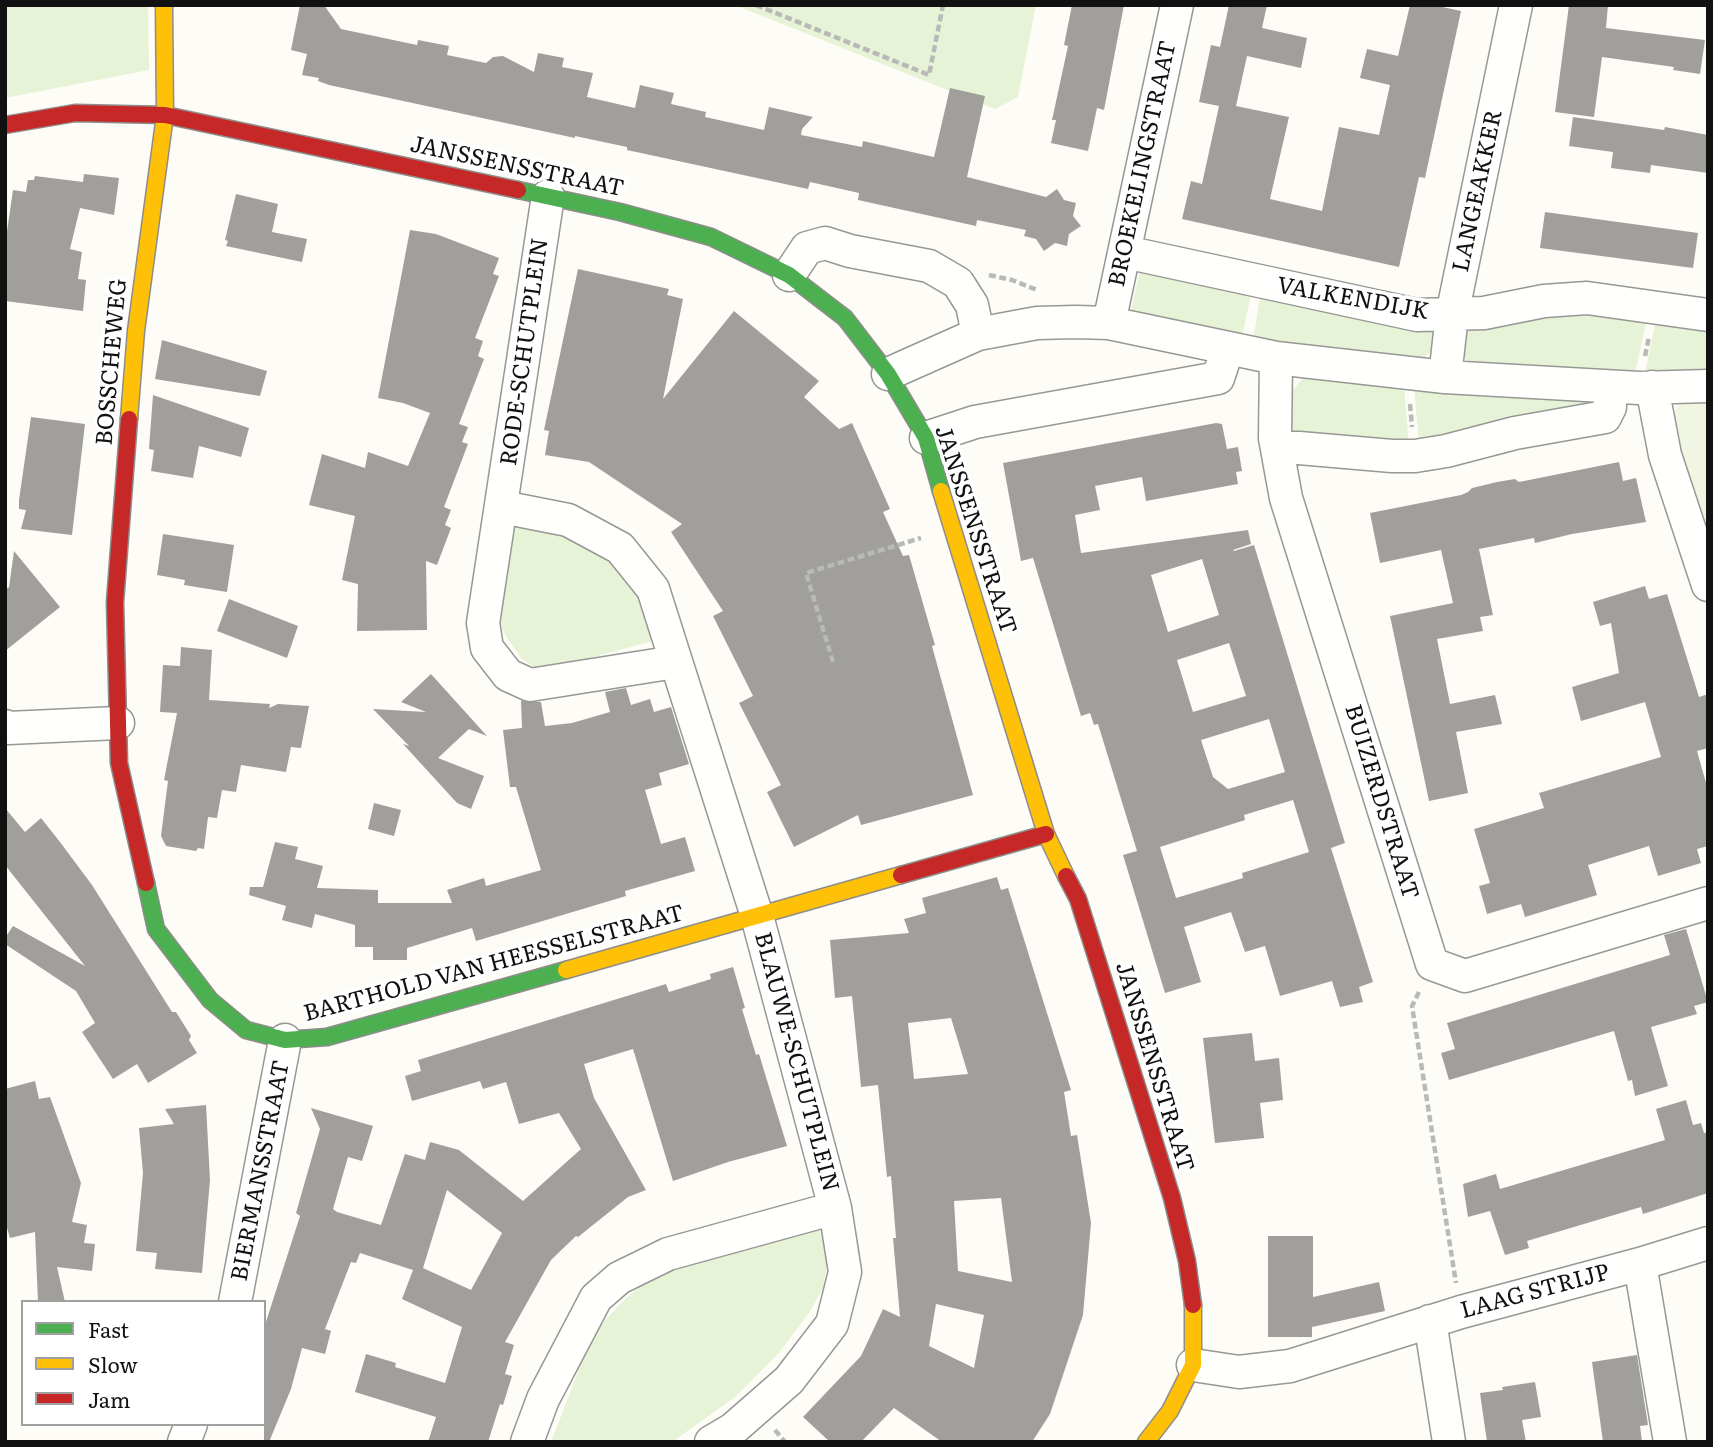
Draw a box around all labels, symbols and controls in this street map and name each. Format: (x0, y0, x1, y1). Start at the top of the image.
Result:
street label: BROEKELINGSTRAAT (1103, 38, 1183, 290)
street label: LANGEAKKER (1447, 107, 1509, 275)
street label: JANSSENSSTRAAT (408, 131, 626, 203)
street label: RODE-SCHUTPLEIN (495, 236, 555, 468)
street label: VALKENDIJK (1275, 272, 1431, 326)
street label: BOSSCHEWEG (91, 277, 133, 447)
street label: JANSSENSSTRAAT (928, 422, 1022, 638)
street label: BUIZERDSTRAAT (1338, 701, 1424, 903)
street label: BARTHOLD VAN HEESSELSTRAAT (301, 900, 687, 1028)
street label: BLAUWE-SCHUTPLEIN (748, 929, 844, 1195)
street label: JANSSENSSTRAAT (1109, 959, 1199, 1175)
street label: BIERMANSSTRAAT (226, 1058, 296, 1284)
street label: LAAG STRIJP (1458, 1259, 1612, 1325)
legend (21, 1300, 266, 1426)
text: Fast (88, 1313, 129, 1344)
text: Slow (88, 1348, 138, 1379)
text: Jam (88, 1383, 130, 1414)

